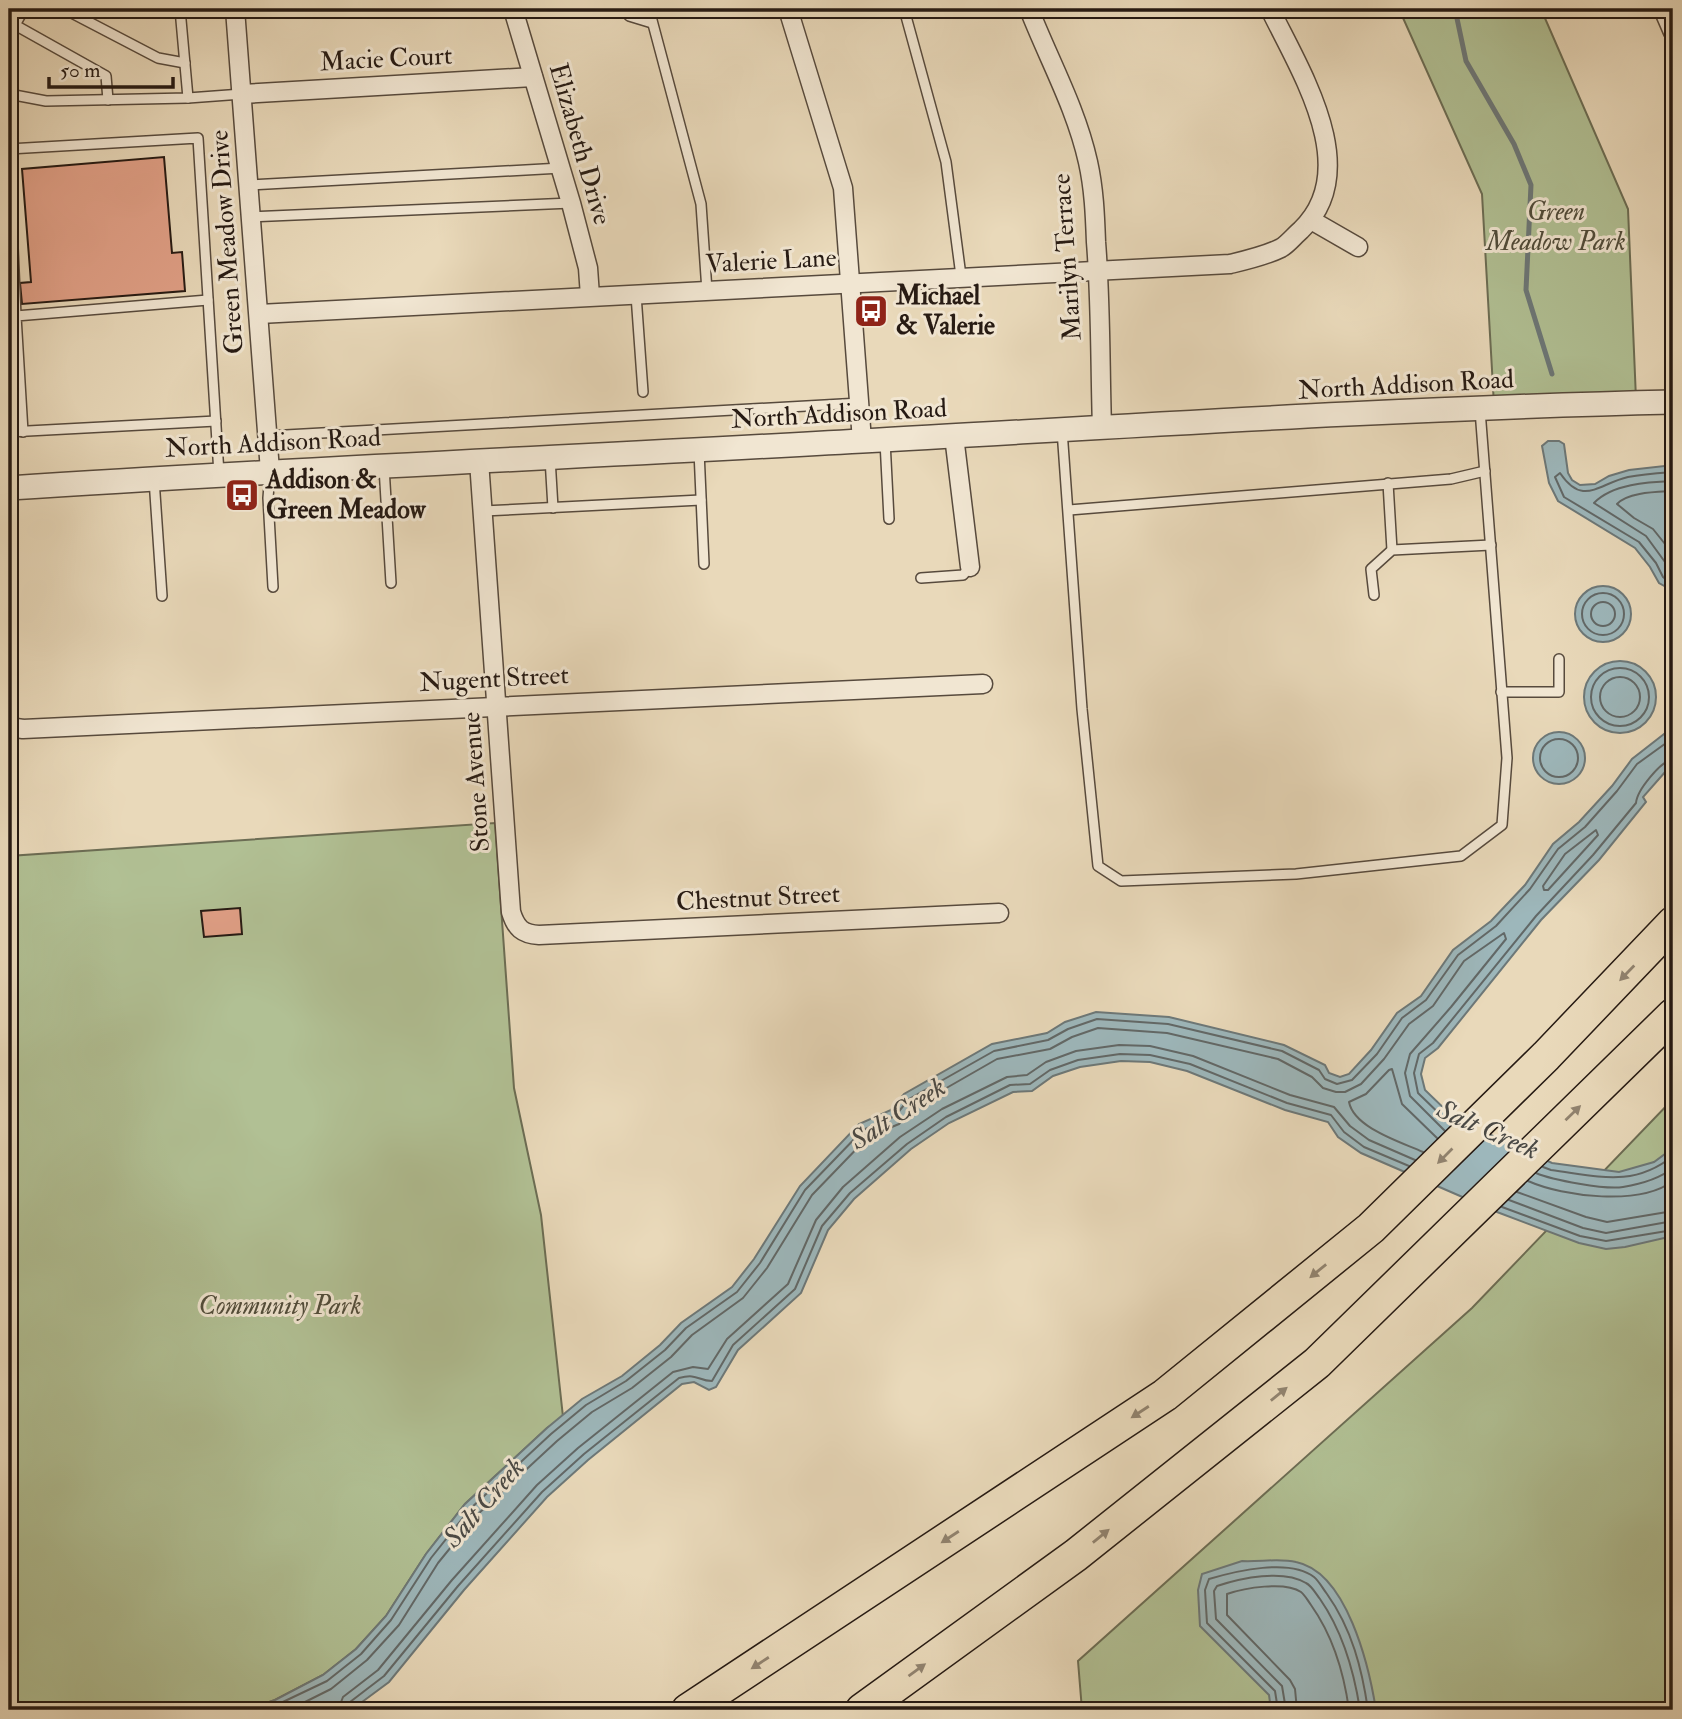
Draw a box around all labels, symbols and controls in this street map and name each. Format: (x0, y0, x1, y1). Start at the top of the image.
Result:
street label: Macie Court (319, 40, 453, 78)
scale bar (49, 46, 173, 90)
text: 50 m (60, 57, 101, 84)
street label: Elizabeth Drive (542, 60, 618, 228)
street label: Green Meadow Drive (203, 129, 251, 355)
street label: Marilyn Terrace (1045, 172, 1089, 342)
park label: Green Meadow Park (1484, 196, 1626, 258)
street label: Valerie Lane (705, 242, 837, 280)
place label: Michael & Valerie (895, 280, 995, 342)
bus stop icon: Michael & Valerie (852, 292, 890, 330)
street label: North Addison Road (1297, 363, 1515, 407)
street label: North Addison Road (730, 392, 948, 436)
street label: North Addison Road (164, 421, 382, 465)
place label: Addison & Green Meadow (265, 464, 427, 526)
bus stop icon: Addison & Green Meadow (223, 476, 261, 514)
street label: Nugent Street (418, 659, 570, 699)
street label: Stone Avenue (455, 711, 497, 853)
street label: Chestnut Street (675, 878, 841, 918)
one-way arrow (1619, 965, 1636, 981)
water label: Salt Creek (842, 1070, 953, 1159)
water label: Salt Creek (1431, 1092, 1544, 1168)
one-way arrow (1564, 1106, 1581, 1122)
one-way arrow (1436, 1147, 1453, 1164)
one-way arrow (1310, 1263, 1327, 1278)
park label: Community Park (199, 1290, 361, 1322)
one-way arrow (1269, 1386, 1287, 1401)
one-way arrow (1130, 1405, 1149, 1418)
water label: Salt Creek (435, 1451, 533, 1556)
one-way arrow (1091, 1528, 1109, 1543)
one-way arrow (941, 1530, 959, 1544)
one-way arrow (750, 1656, 770, 1669)
one-way arrow (908, 1663, 926, 1677)

